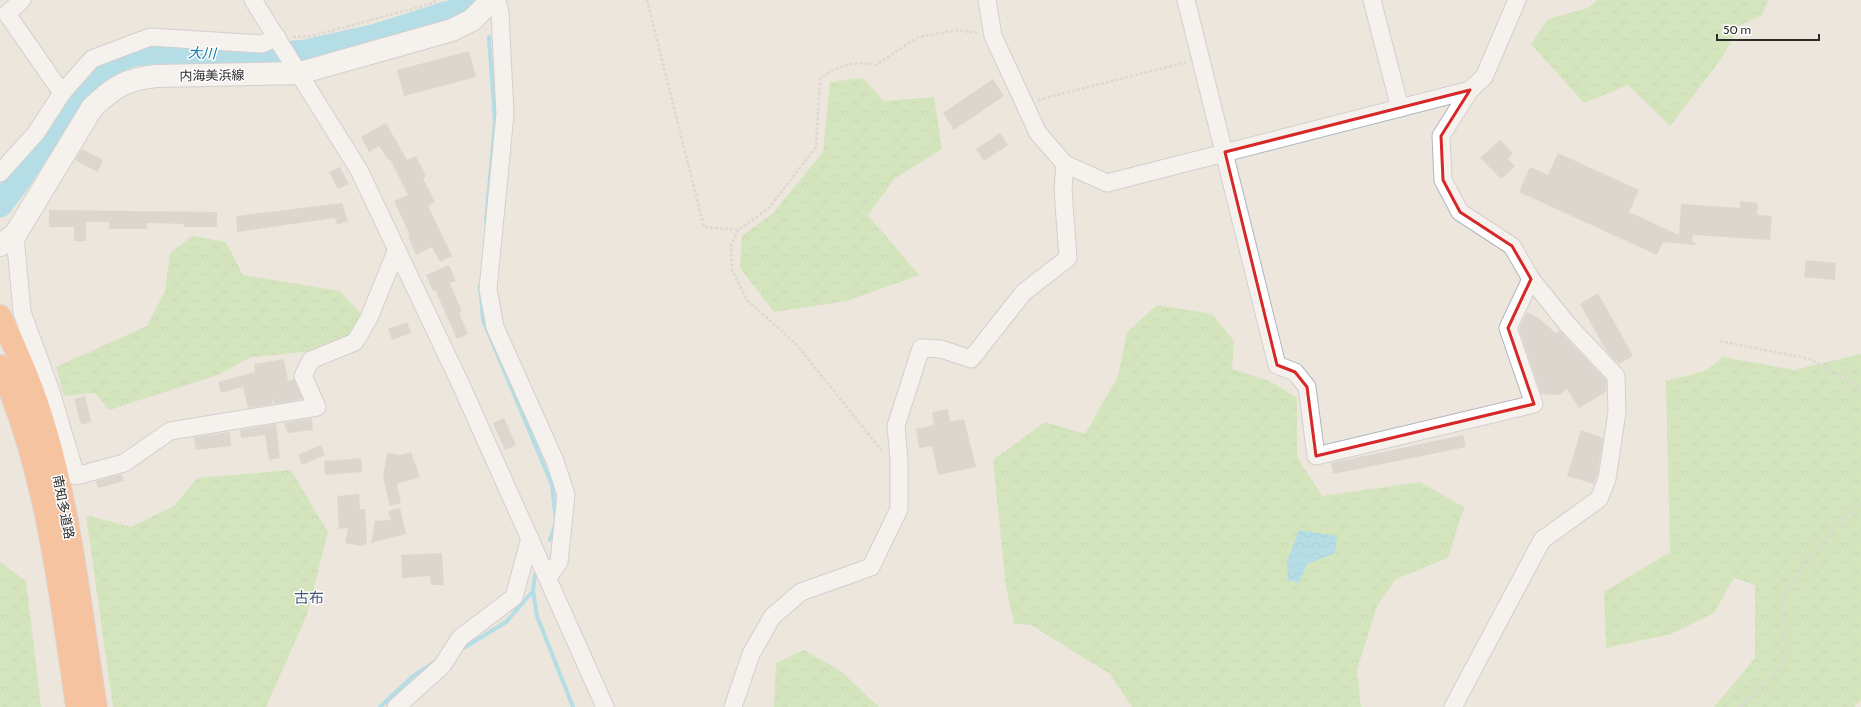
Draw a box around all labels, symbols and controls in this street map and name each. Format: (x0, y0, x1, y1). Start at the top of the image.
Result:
scale bar (1717, 16, 1819, 42)
text: 50 m (1723, 22, 1751, 37)
water label: 大川 (188, 44, 218, 63)
street label: 内海美浜線 (179, 66, 245, 84)
street label: 南知多道路 (50, 474, 78, 540)
district label: 古布 (294, 589, 324, 607)

